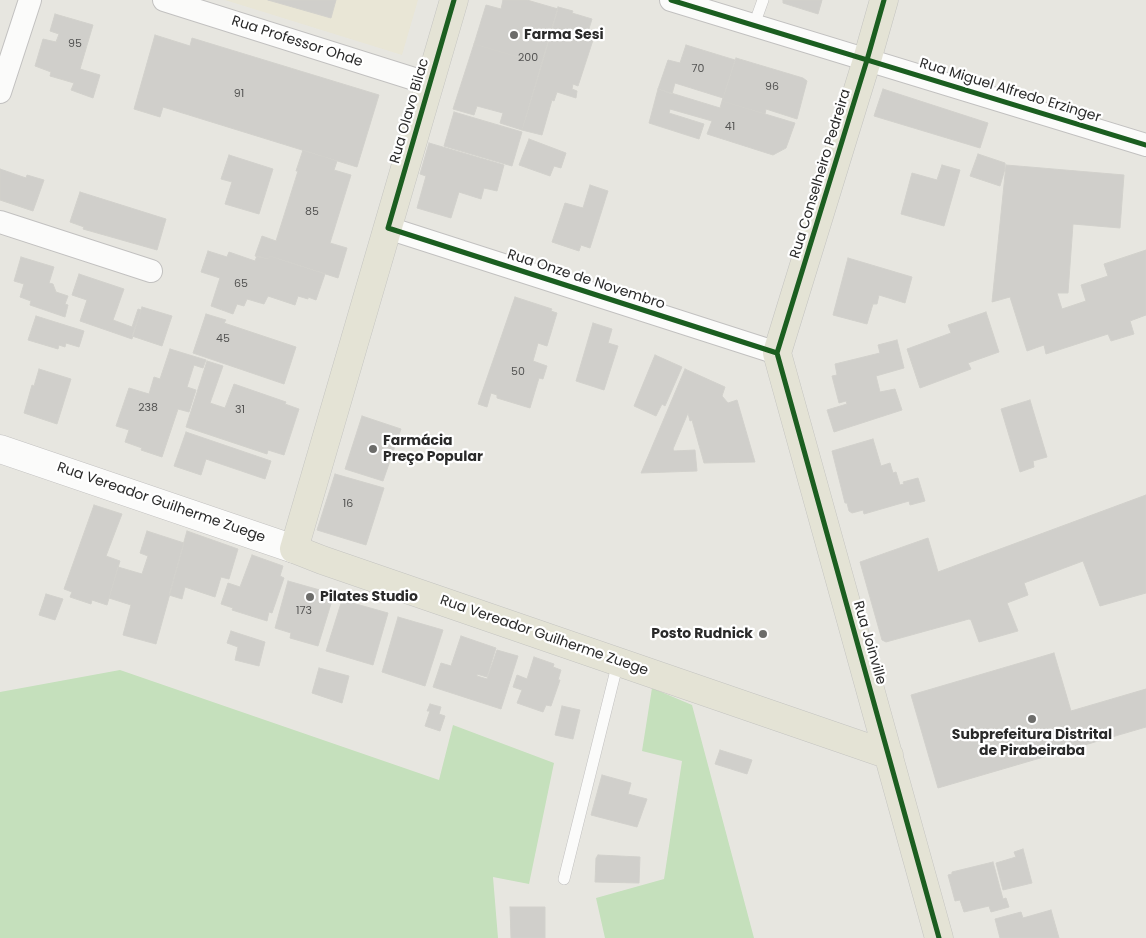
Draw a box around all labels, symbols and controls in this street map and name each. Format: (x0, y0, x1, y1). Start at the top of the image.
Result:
street label: Rua Professor Ohde (229, 13, 365, 71)
place label: Farma Sesi (524, 27, 604, 43)
marker: Farma Sesi (508, 29, 520, 41)
house number: 95 (68, 37, 82, 51)
house number: 200 (518, 51, 538, 65)
street label: Rua Miguel Alfredo Erzinger (917, 55, 1103, 127)
street label: Rua Olavo Bilac (387, 57, 433, 165)
house number: 70 (692, 62, 704, 76)
house number: 96 (765, 80, 779, 94)
house number: 91 (234, 87, 244, 101)
street label: Rua Conselheiro Pedreira (787, 87, 855, 261)
house number: 41 (725, 120, 735, 134)
house number: 85 (305, 205, 319, 219)
street label: Rua Onze de Novembro (505, 247, 667, 313)
house number: 65 (234, 277, 248, 291)
house number: 45 (216, 332, 230, 346)
house number: 50 (511, 365, 525, 379)
house number: 238 (138, 401, 158, 415)
house number: 31 (235, 403, 245, 417)
place label: Farmácia Preço Popular (383, 433, 483, 466)
marker: Farmácia Preço Popular (367, 443, 379, 455)
street label: Rua Vereador Guilherme Zuege (55, 459, 267, 547)
house number: 16 (343, 497, 353, 511)
place label: Pilates Studio (320, 589, 418, 605)
marker: Pilates Studio (304, 591, 316, 603)
street label: Rua Vereador Guilherme Zuege (438, 592, 650, 680)
street label: Rua Joinville (849, 599, 889, 687)
house number: 173 (296, 604, 312, 618)
place label: Posto Rudnick (651, 626, 753, 642)
marker: Posto Rudnick (757, 628, 769, 640)
marker: Subprefeitura Distrital de Pirabeiraba (1026, 713, 1038, 725)
place label: Subprefeitura Distrital de Pirabeiraba (952, 727, 1112, 760)

